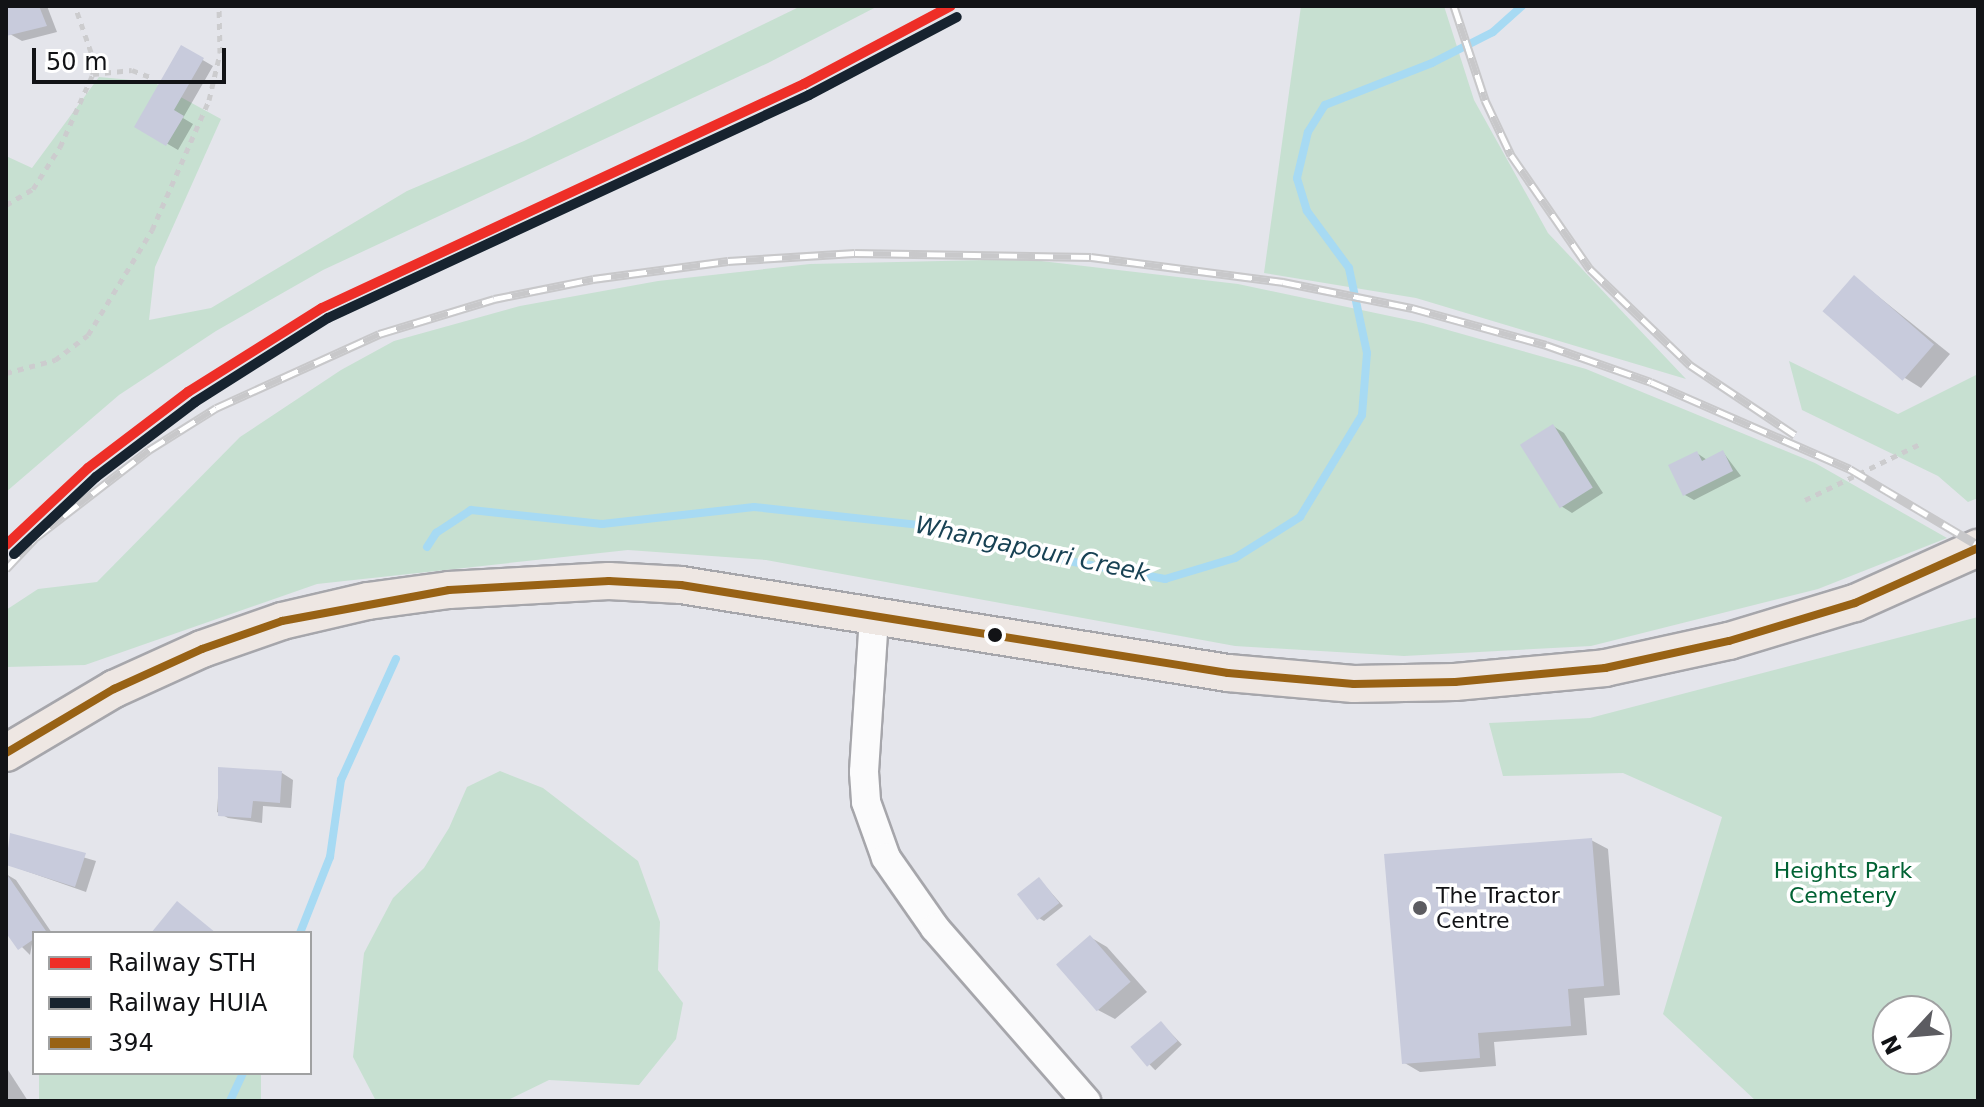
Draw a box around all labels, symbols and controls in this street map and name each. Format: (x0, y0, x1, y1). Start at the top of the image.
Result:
scale bar (36, 32, 230, 82)
text: 50 m (46, 48, 108, 76)
water label: Whangapouri Creek (913, 511, 1151, 589)
unlabelled marker (987, 627, 1003, 643)
park label: Heights Park Cemetery (1774, 857, 1912, 908)
place label: The Tractor Centre (1436, 882, 1560, 934)
marker: The Tractor Centre (1411, 899, 1429, 917)
legend (32, 931, 312, 1075)
text: Railway STH (108, 949, 256, 977)
text: Railway HUIA (108, 989, 267, 1017)
north arrow (1872, 995, 1952, 1075)
text: 394 (108, 1029, 154, 1057)
text: N (1877, 1031, 1907, 1059)

